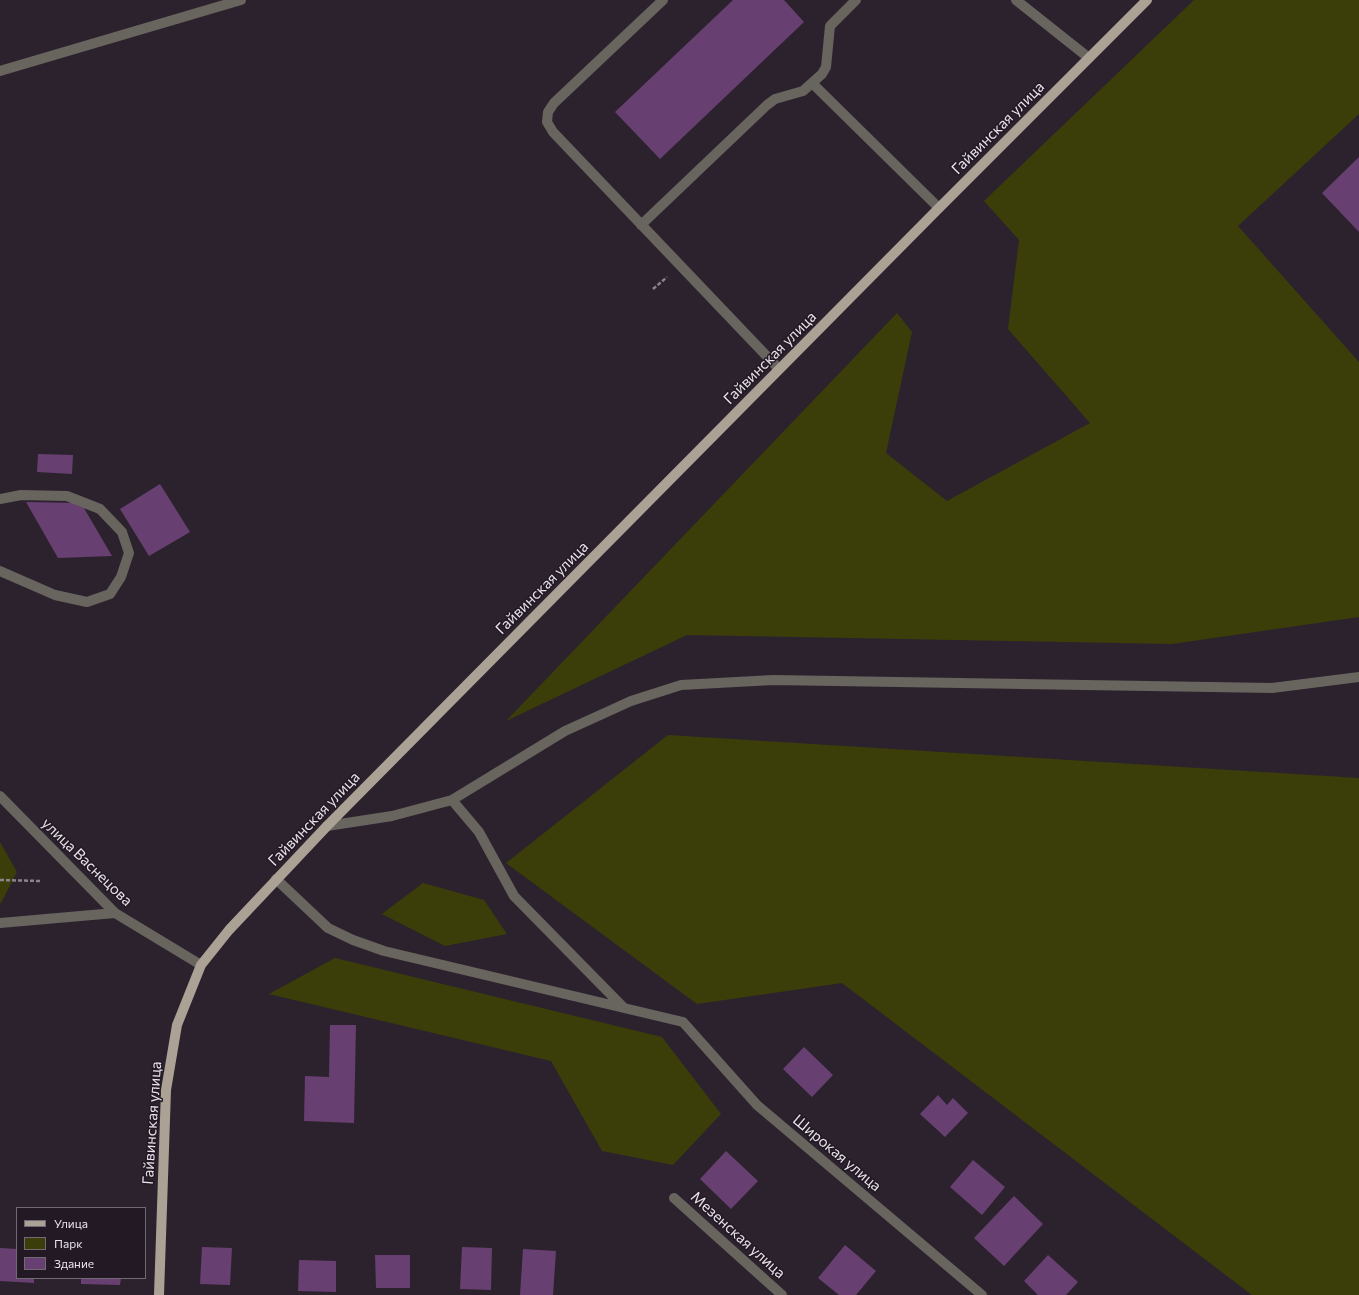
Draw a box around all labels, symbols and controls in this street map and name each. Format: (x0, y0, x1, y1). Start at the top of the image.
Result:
street label: Гайвинская улица (948, 78, 1048, 178)
street label: Гайвинская улица (720, 308, 820, 408)
street label: Гайвинская улица (492, 538, 592, 638)
street label: Гайвинская улица (265, 768, 363, 870)
street label: улица Васнецова (38, 814, 136, 910)
street label: Гайвинская улица (139, 1061, 165, 1185)
street label: Широкая улица (789, 1111, 885, 1195)
street label: Мезенская улица (687, 1188, 789, 1282)
legend (16, 1207, 146, 1279)
text: Улица (54, 1216, 88, 1230)
text: Парк (54, 1236, 83, 1250)
text: Здание (54, 1256, 94, 1270)

